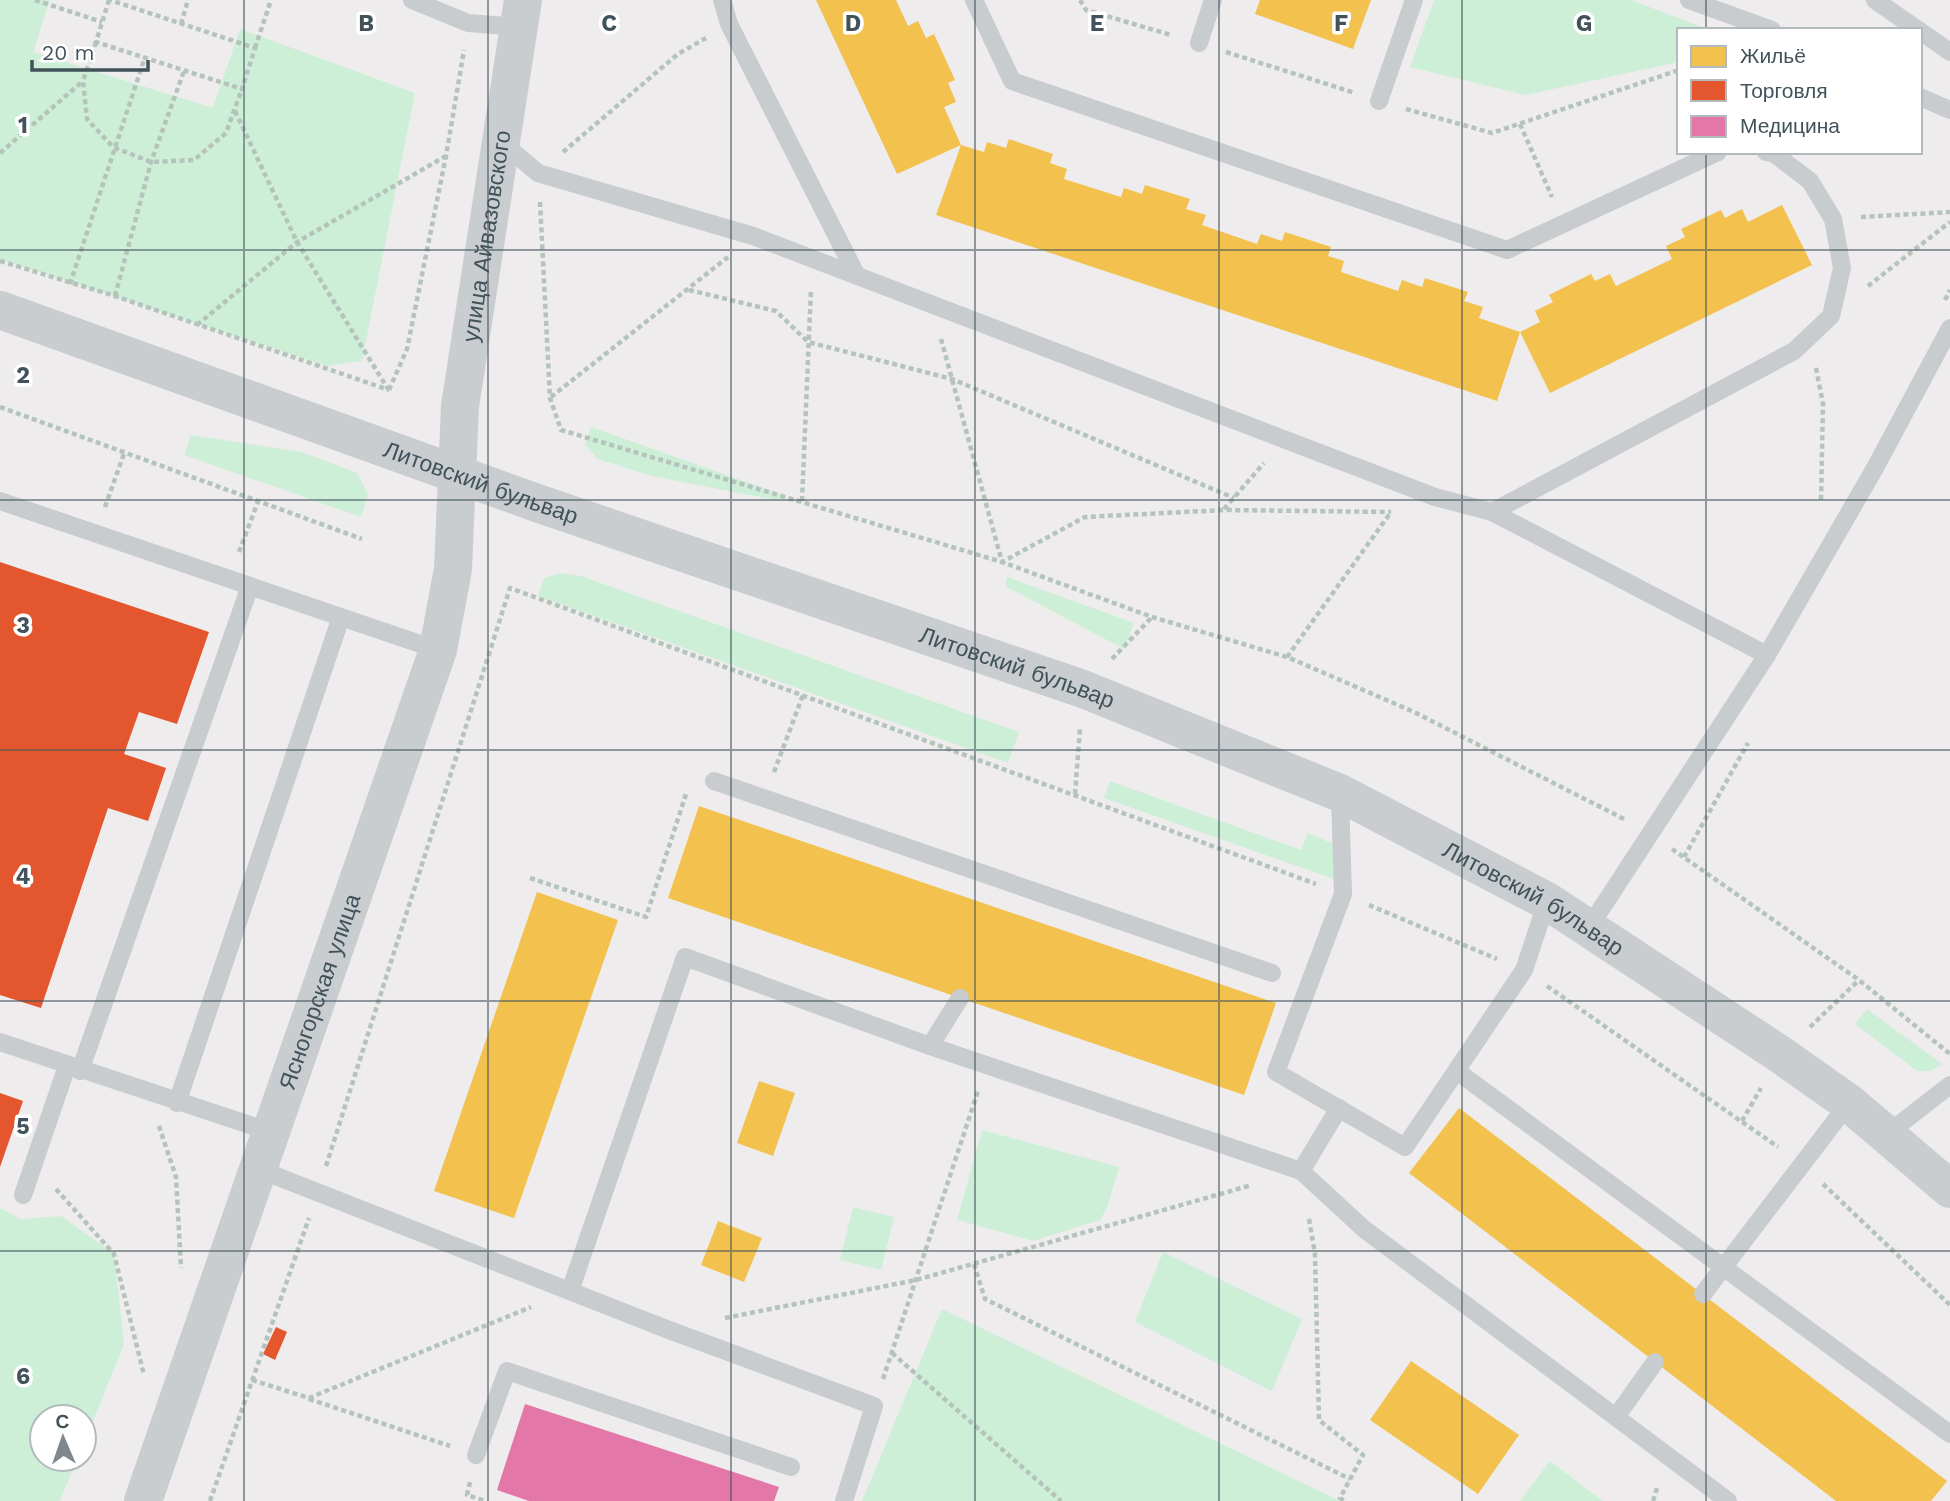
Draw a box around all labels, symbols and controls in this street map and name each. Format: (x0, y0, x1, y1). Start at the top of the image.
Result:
text: B (358, 10, 374, 37)
text: C (601, 10, 617, 37)
text: D (845, 10, 861, 37)
text: E (1090, 10, 1104, 37)
text: F (1334, 10, 1348, 37)
text: G (1576, 10, 1592, 37)
scale bar (32, 28, 147, 72)
legend (1677, 28, 1922, 154)
text: 20 m (42, 40, 94, 65)
text: Жильё (1740, 43, 1806, 68)
text: Торговля (1740, 78, 1828, 103)
text: 1 (18, 112, 28, 139)
text: Медицина (1740, 113, 1840, 138)
street label: улица Айвазовского (457, 128, 516, 344)
text: 2 (16, 362, 30, 389)
street label: Литовский бульвар (380, 435, 582, 530)
text: 3 (16, 612, 30, 639)
street label: Литовский бульвар (916, 621, 1119, 714)
street label: Литовский бульвар (1438, 836, 1629, 961)
text: 4 (16, 863, 31, 890)
street label: Ясногорская улица (273, 890, 366, 1093)
text: 5 (16, 1113, 30, 1140)
text: 6 (16, 1363, 30, 1390)
north arrow (28, 1403, 98, 1473)
text: С (55, 1410, 70, 1433)

